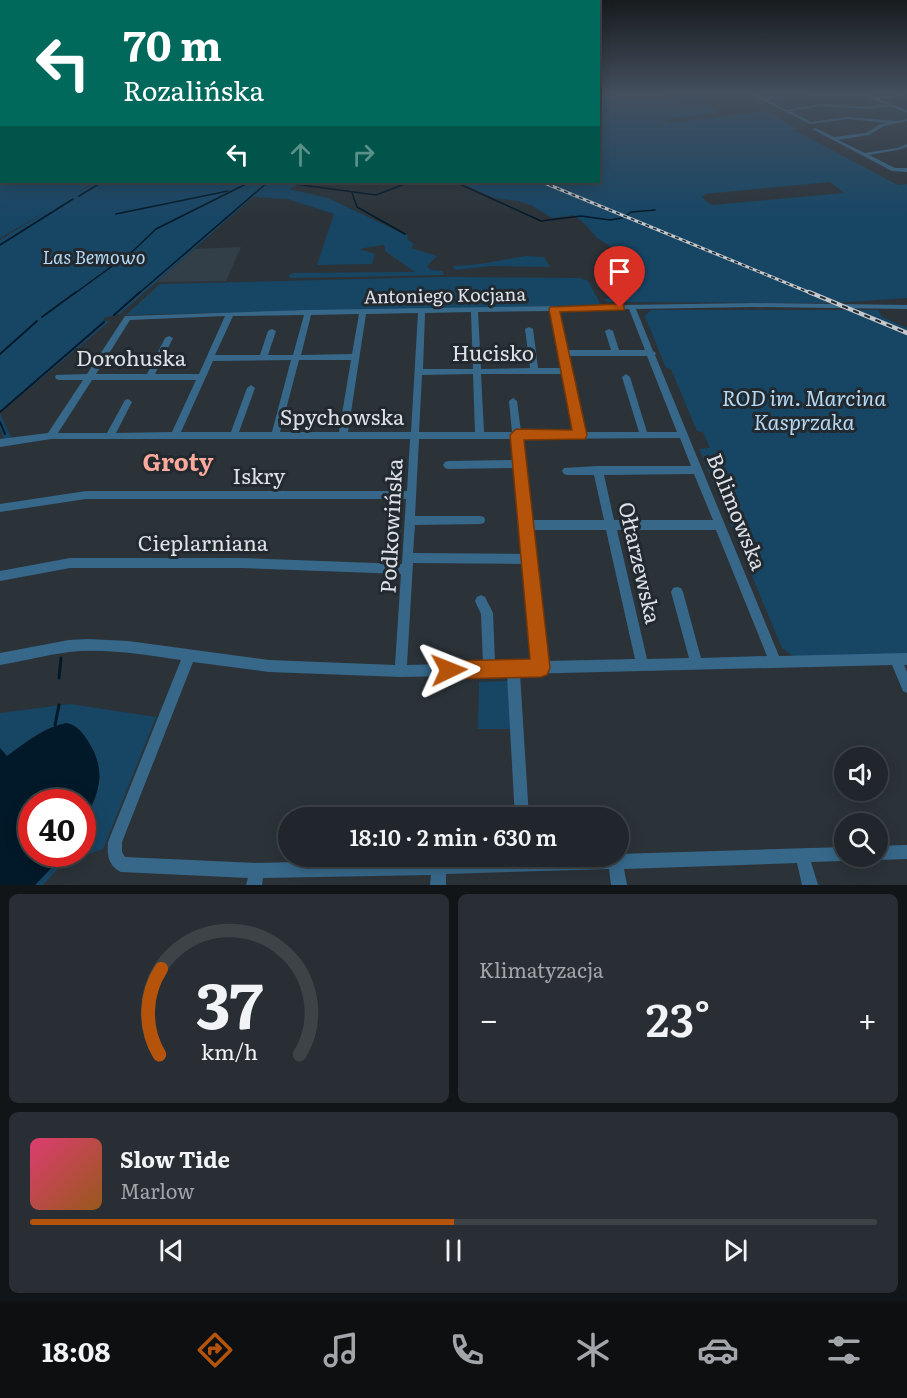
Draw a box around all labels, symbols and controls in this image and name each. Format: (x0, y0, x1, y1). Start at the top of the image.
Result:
text: 70 m (123, 12, 222, 74)
icon: left (24, 24, 102, 102)
text: Rozalińska (123, 69, 264, 109)
icon: left (221, 138, 254, 171)
icon: ahead (284, 138, 317, 171)
icon: right (347, 138, 380, 171)
park label: Las Bemowo (42, 243, 146, 270)
pin (594, 246, 645, 308)
icon: arrive (603, 255, 636, 288)
street label: Antoniego Kocjana (364, 280, 527, 309)
street label: Hucisko (452, 336, 534, 367)
street label: Dorohuska (76, 341, 187, 372)
park label: ROD im. Marcina Kasprzaka (722, 381, 886, 436)
street label: Spychowska (280, 400, 405, 431)
district label: Groty (143, 443, 214, 478)
street label: Bolimowska (701, 448, 776, 575)
street label: Podkowińska (370, 457, 409, 594)
street label: Iskry (233, 459, 286, 490)
street label: Ołtarzewska (612, 498, 671, 627)
street label: Cieplarniana (138, 526, 269, 557)
position arrow (417, 638, 481, 702)
map controls (834, 747, 888, 867)
button: sound (834, 747, 888, 801)
speed limit sign: 40 (18, 789, 96, 867)
button: search (834, 813, 888, 867)
text: 18:10 · 2 min · 630 m (350, 820, 557, 853)
text: Klimatyzacja (479, 954, 604, 984)
text: 37 (195, 956, 263, 1048)
text: 23° (646, 984, 710, 1051)
text: − (479, 993, 498, 1042)
text: + (858, 993, 877, 1042)
text: km/h (200, 1036, 258, 1068)
text: Slow Tide (120, 1142, 230, 1175)
text: Marlow (120, 1175, 195, 1205)
icon: previous (155, 1234, 188, 1267)
icon: pause (437, 1234, 470, 1267)
icon: next (719, 1234, 752, 1267)
icon: directions (194, 1329, 236, 1371)
icon: music (320, 1329, 362, 1371)
icon: phone (446, 1329, 488, 1371)
icon: climate (572, 1329, 614, 1371)
icon: car (697, 1329, 739, 1371)
icon: filters (823, 1329, 865, 1371)
text: 18:08 (42, 1330, 110, 1370)

